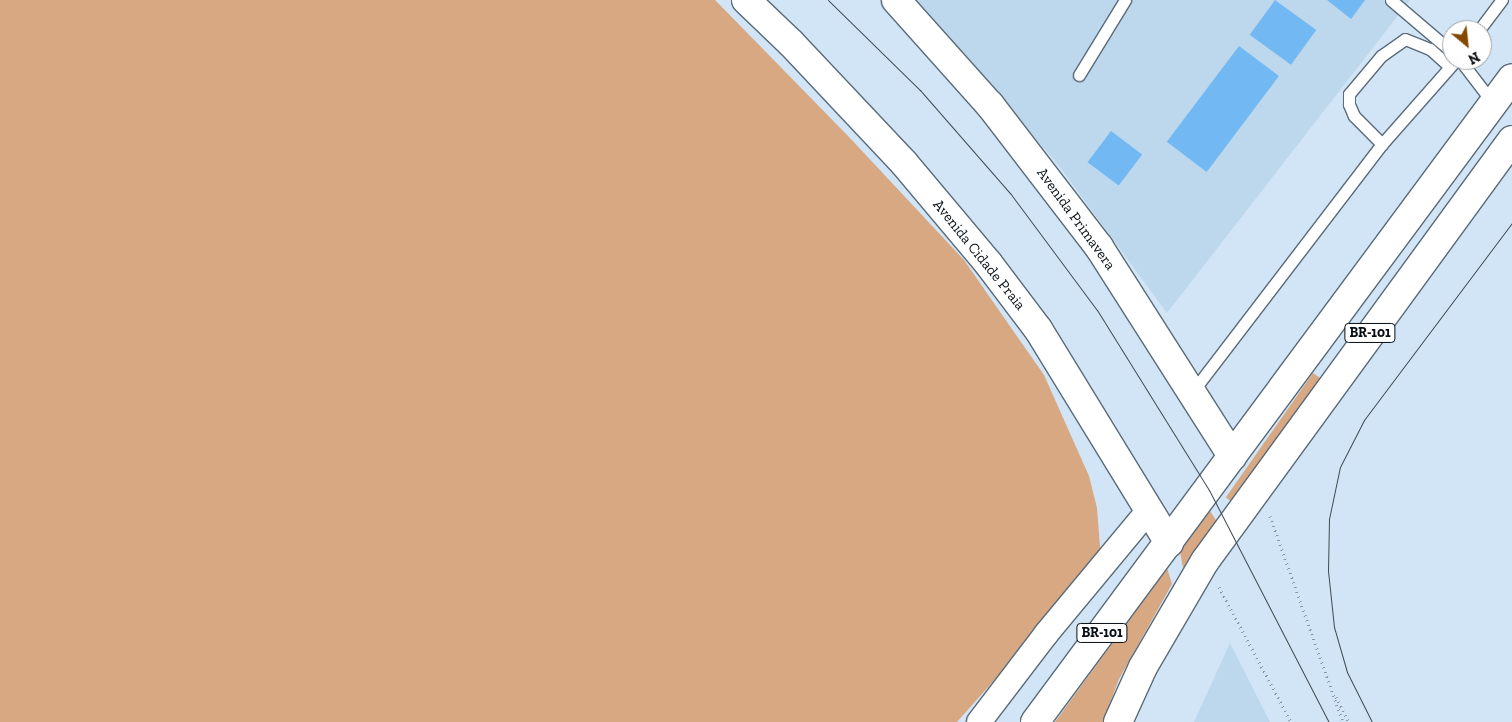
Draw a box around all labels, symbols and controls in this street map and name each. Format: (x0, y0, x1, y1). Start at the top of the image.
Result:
north arrow (1442, 20, 1492, 70)
text: N (1465, 48, 1483, 68)
street label: Avenida Primavera (1033, 164, 1119, 274)
street label: Avenida Cidade Praia (929, 196, 1029, 314)
road number: BR-101 (1344, 322, 1396, 344)
road number: BR-101 (1076, 622, 1128, 644)

